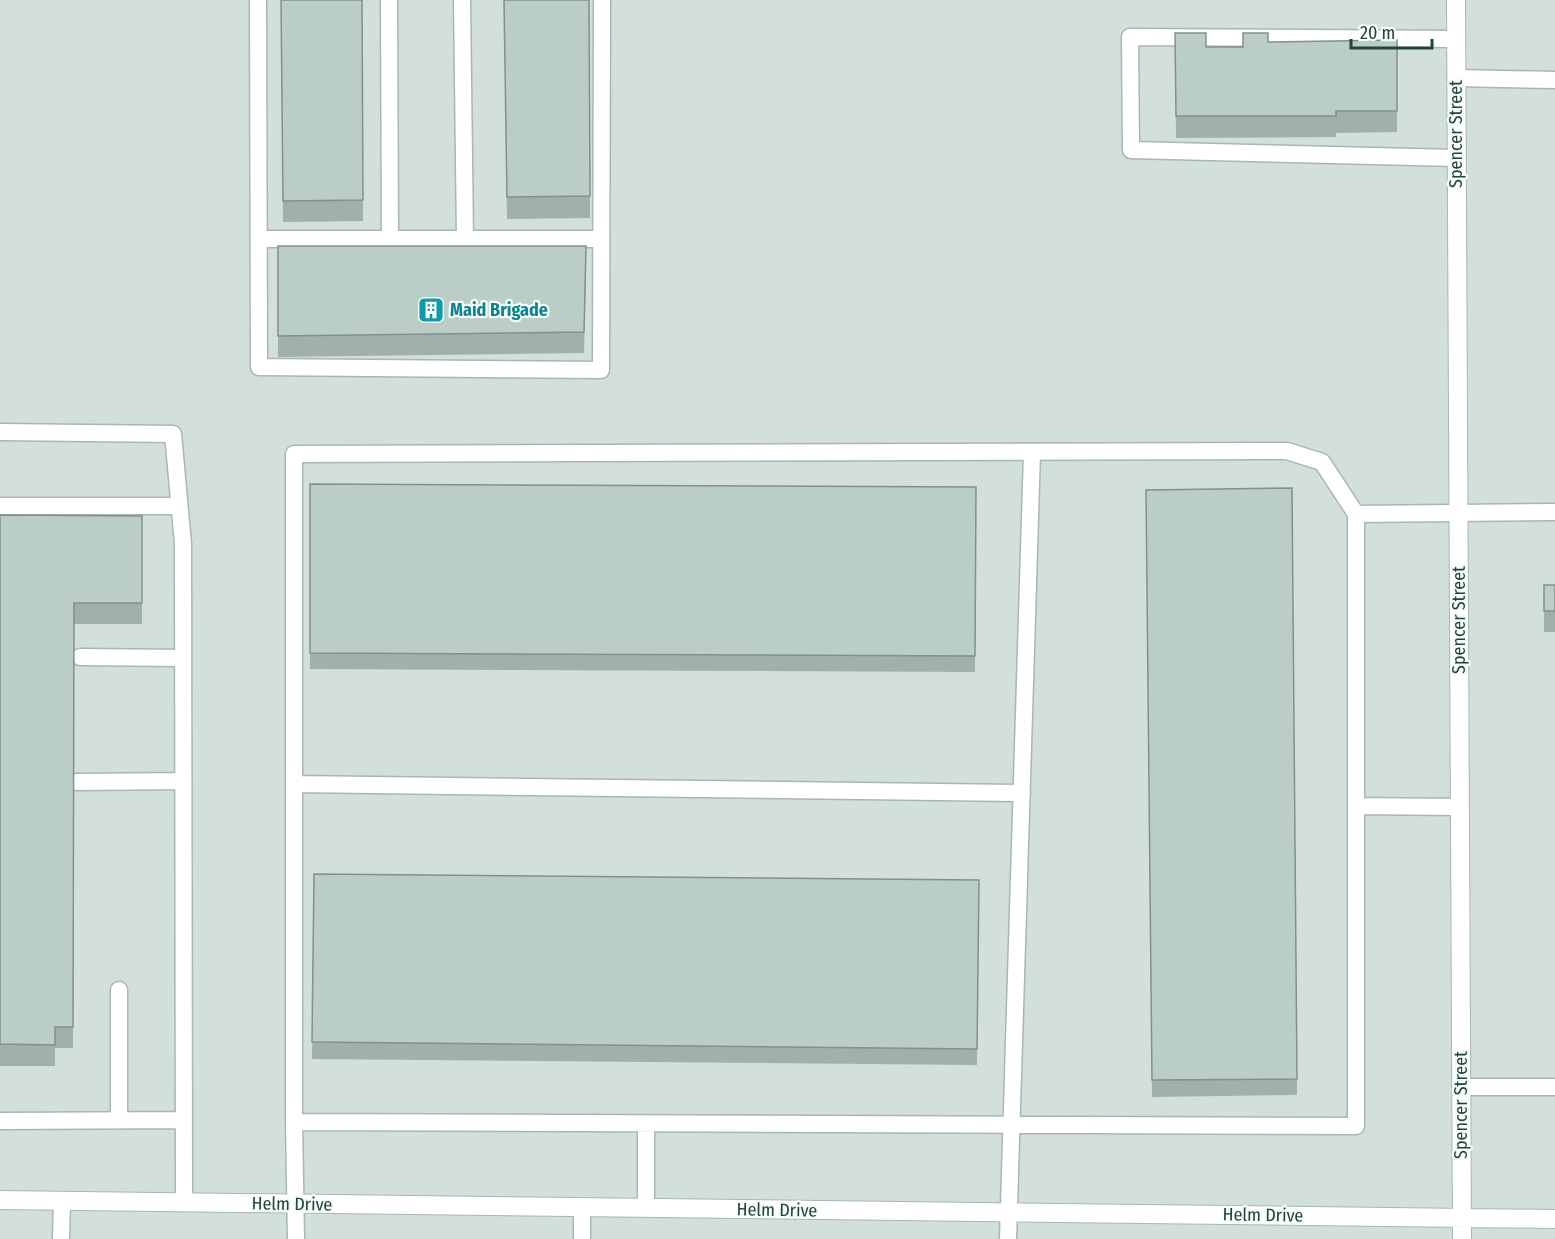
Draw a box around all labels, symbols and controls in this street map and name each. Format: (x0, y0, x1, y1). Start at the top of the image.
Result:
scale bar (1351, 12, 1432, 50)
text: 20 m (1360, 22, 1395, 44)
street label: Spencer Street (1445, 80, 1467, 188)
building icon: Maid Brigade (416, 295, 446, 325)
place label: Maid Brigade (450, 299, 548, 321)
street label: Spencer Street (1448, 566, 1470, 674)
street label: Spencer Street (1450, 1051, 1472, 1159)
street label: Helm Drive (251, 1192, 333, 1216)
street label: Helm Drive (736, 1198, 818, 1222)
street label: Helm Drive (1222, 1203, 1304, 1227)

